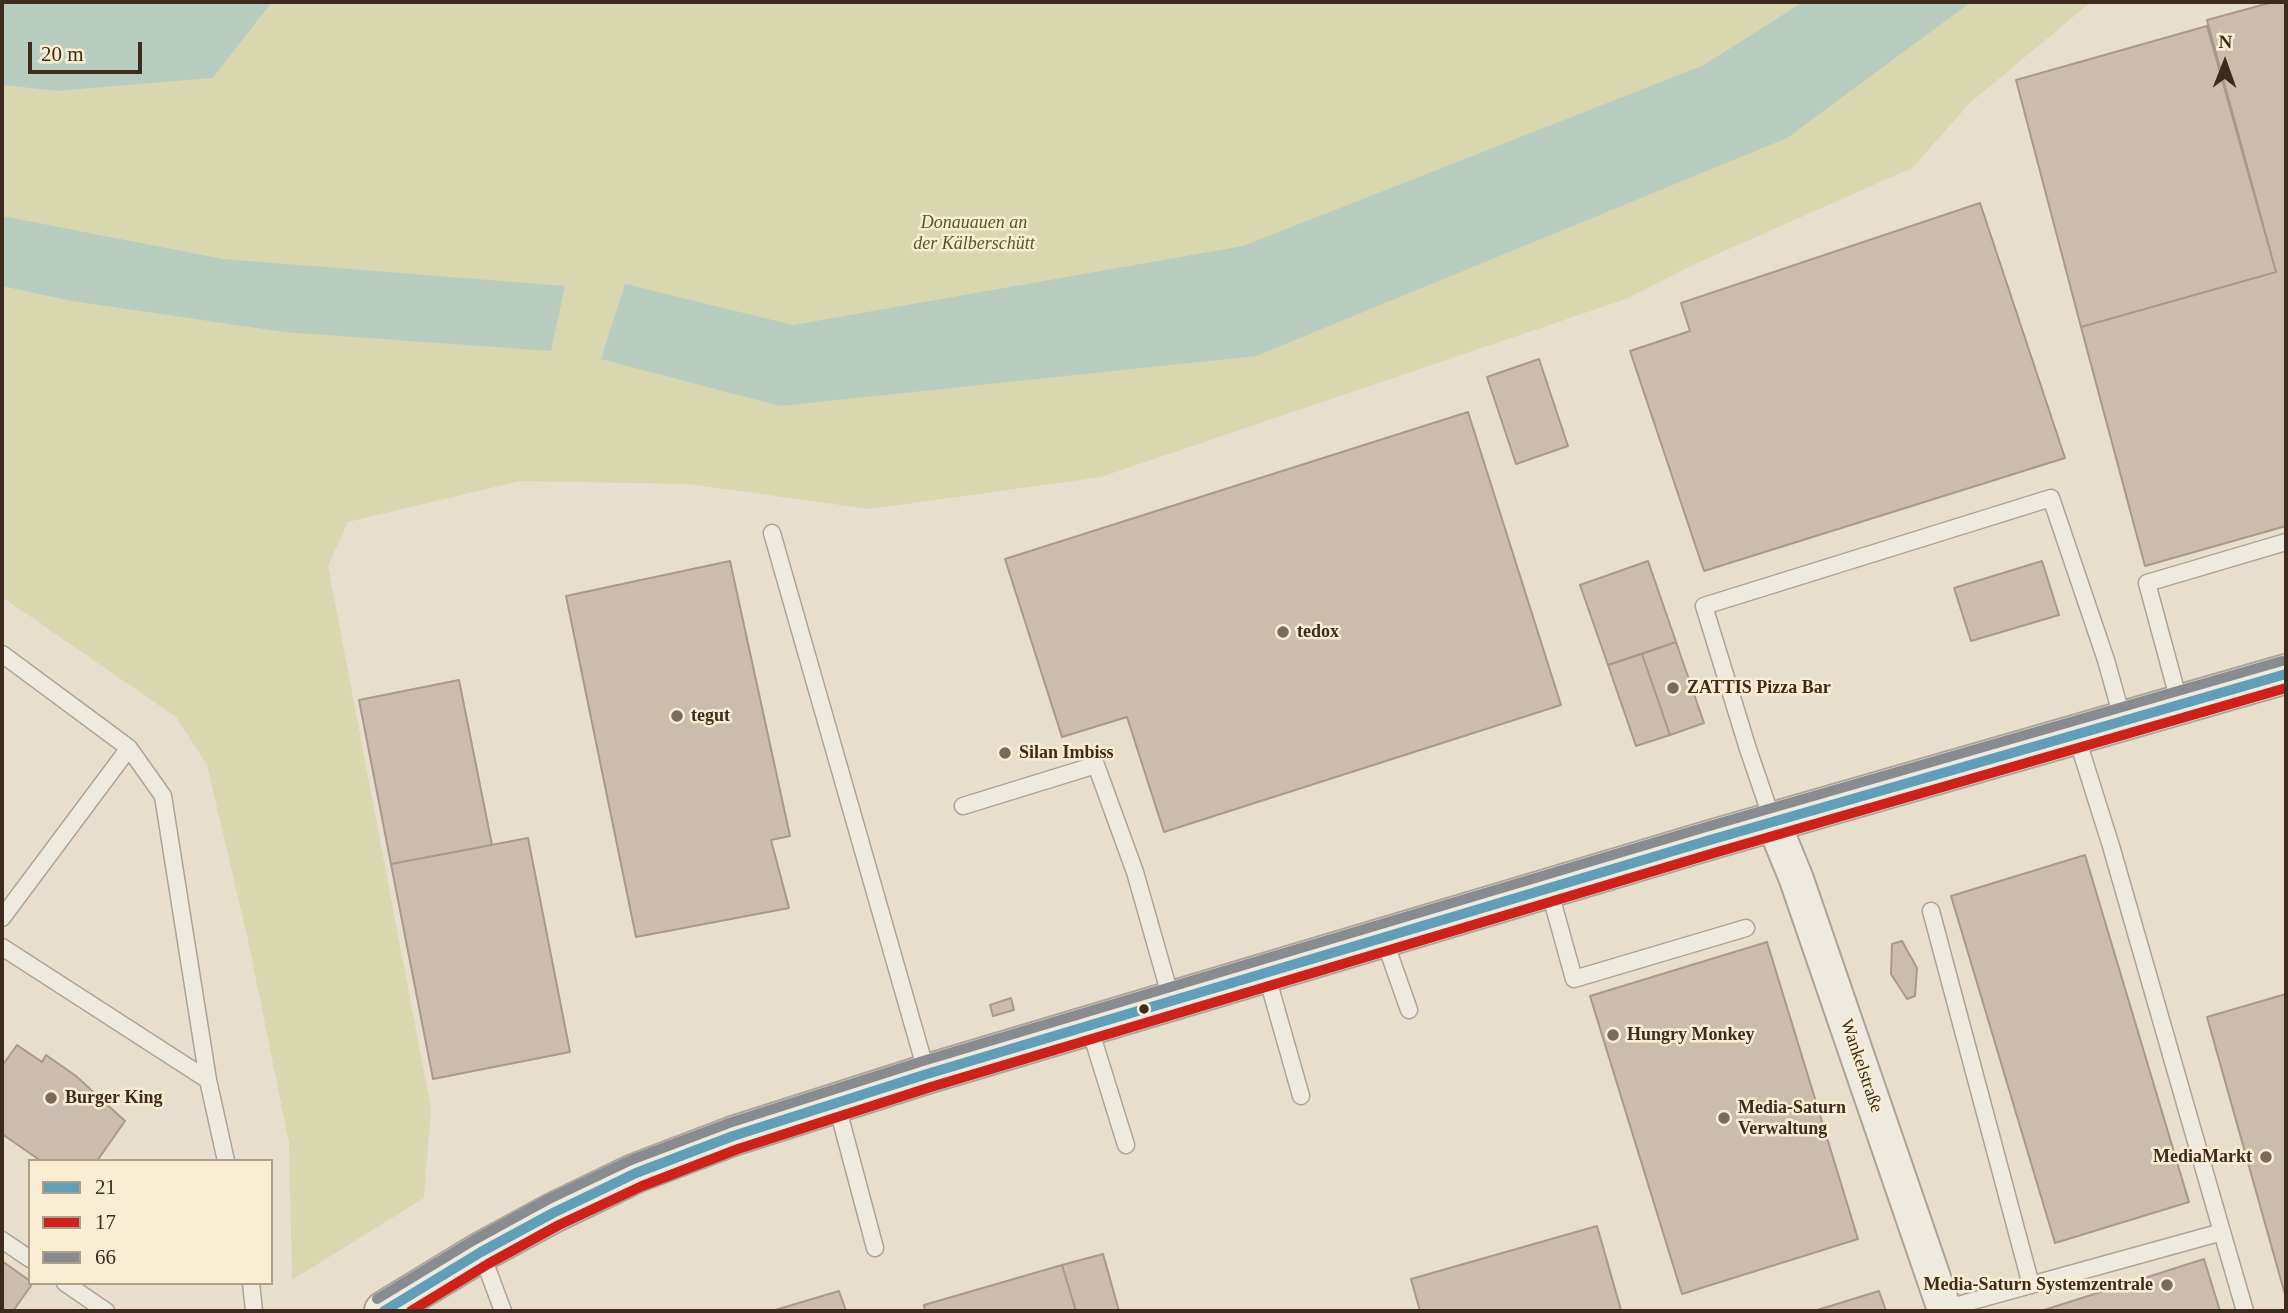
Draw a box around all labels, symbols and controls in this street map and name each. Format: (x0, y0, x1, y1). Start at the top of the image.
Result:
scale bar (32, 28, 145, 72)
north arrow (2190, 28, 2260, 98)
text: N (2218, 31, 2232, 52)
text: 20 m (41, 42, 84, 66)
park label: Donauauen an der Kälberschütt (913, 212, 1035, 255)
place label: tedox (1297, 621, 1339, 643)
marker: tedox (1275, 624, 1291, 640)
place label: ZATTIS Pizza Bar (1687, 677, 1831, 699)
marker: ZATTIS Pizza Bar (1665, 680, 1681, 696)
place label: tegut (691, 705, 730, 727)
marker: tegut (669, 708, 685, 724)
place label: Silan Imbiss (1019, 742, 1114, 764)
marker: Silan Imbiss (997, 745, 1013, 761)
unlabelled marker (1137, 1002, 1151, 1016)
street label: Wankelstraße (1835, 1016, 1887, 1116)
place label: Hungry Monkey (1627, 1024, 1755, 1046)
marker: Hungry Monkey (1605, 1027, 1621, 1043)
place label: Burger King (65, 1087, 162, 1109)
marker: Burger King (43, 1090, 59, 1106)
place label: Media-Saturn Verwaltung (1738, 1097, 1846, 1140)
marker: Media-Saturn Verwaltung (1716, 1110, 1732, 1126)
place label: MediaMarkt (2153, 1146, 2252, 1168)
marker: MediaMarkt (2258, 1149, 2274, 1165)
legend (28, 1159, 273, 1285)
text: 21 (95, 1175, 116, 1199)
text: 17 (95, 1210, 116, 1234)
text: 66 (95, 1245, 116, 1269)
place label: Media-Saturn Systemzentrale (1924, 1274, 2153, 1296)
marker: Media-Saturn Systemzentrale (2159, 1277, 2175, 1293)

